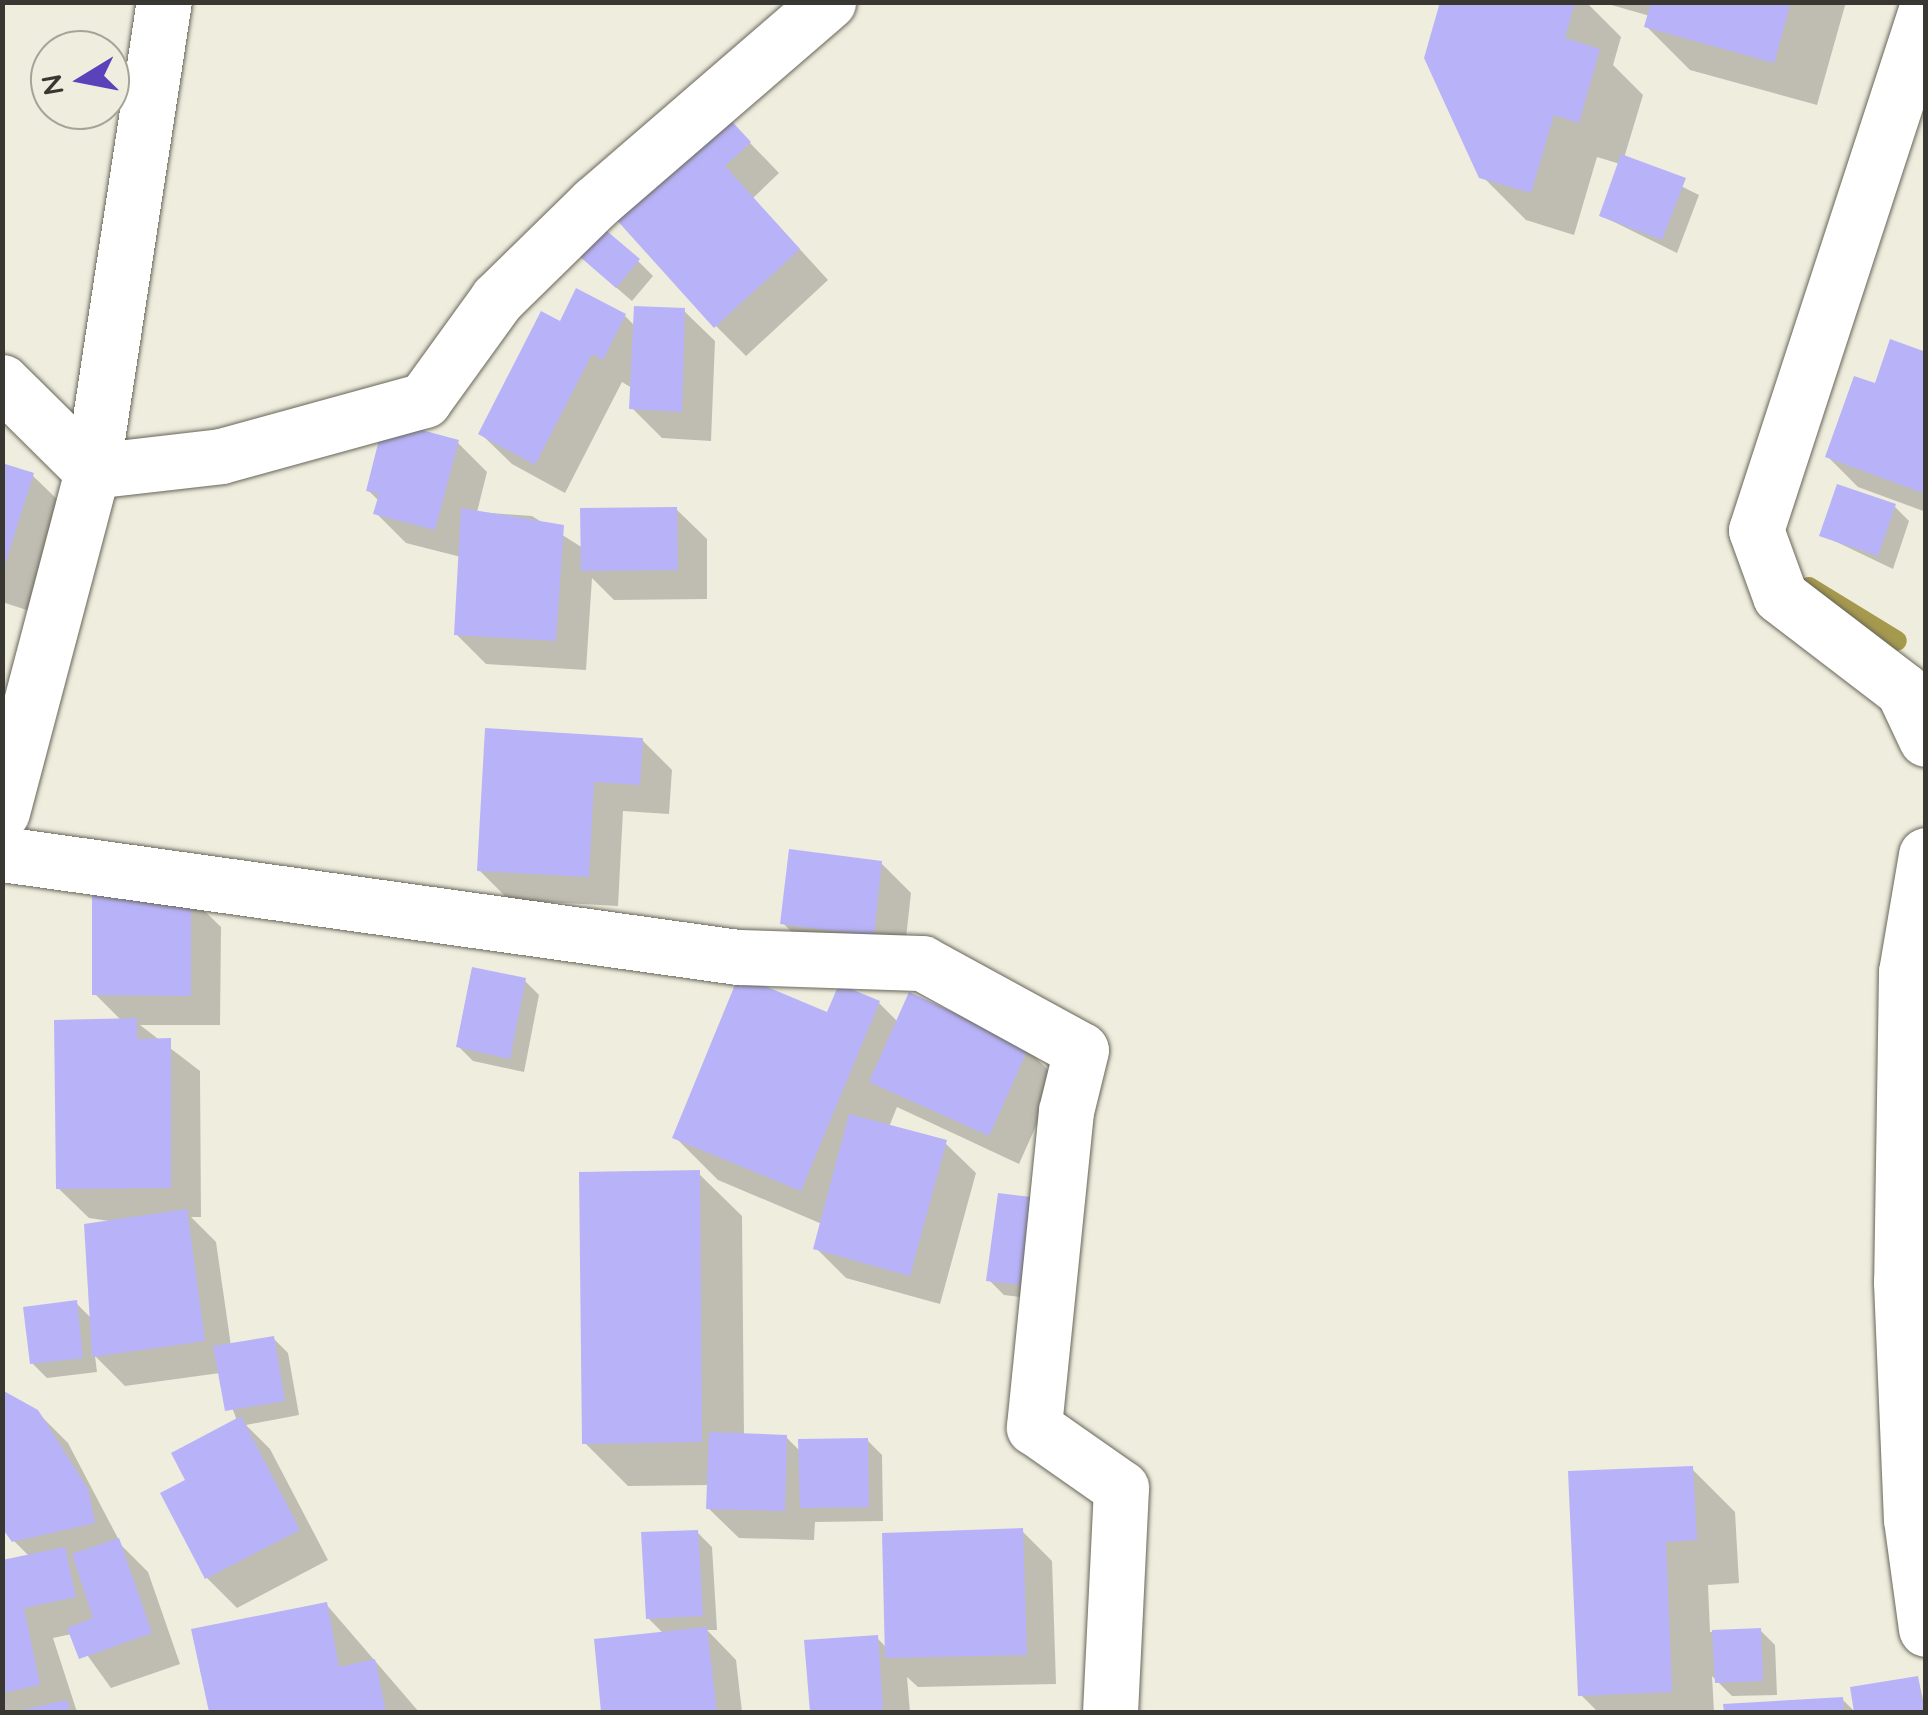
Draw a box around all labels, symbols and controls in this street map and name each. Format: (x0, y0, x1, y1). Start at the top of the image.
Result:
north arrow (30, 30, 130, 130)
text: N (33, 72, 71, 98)

